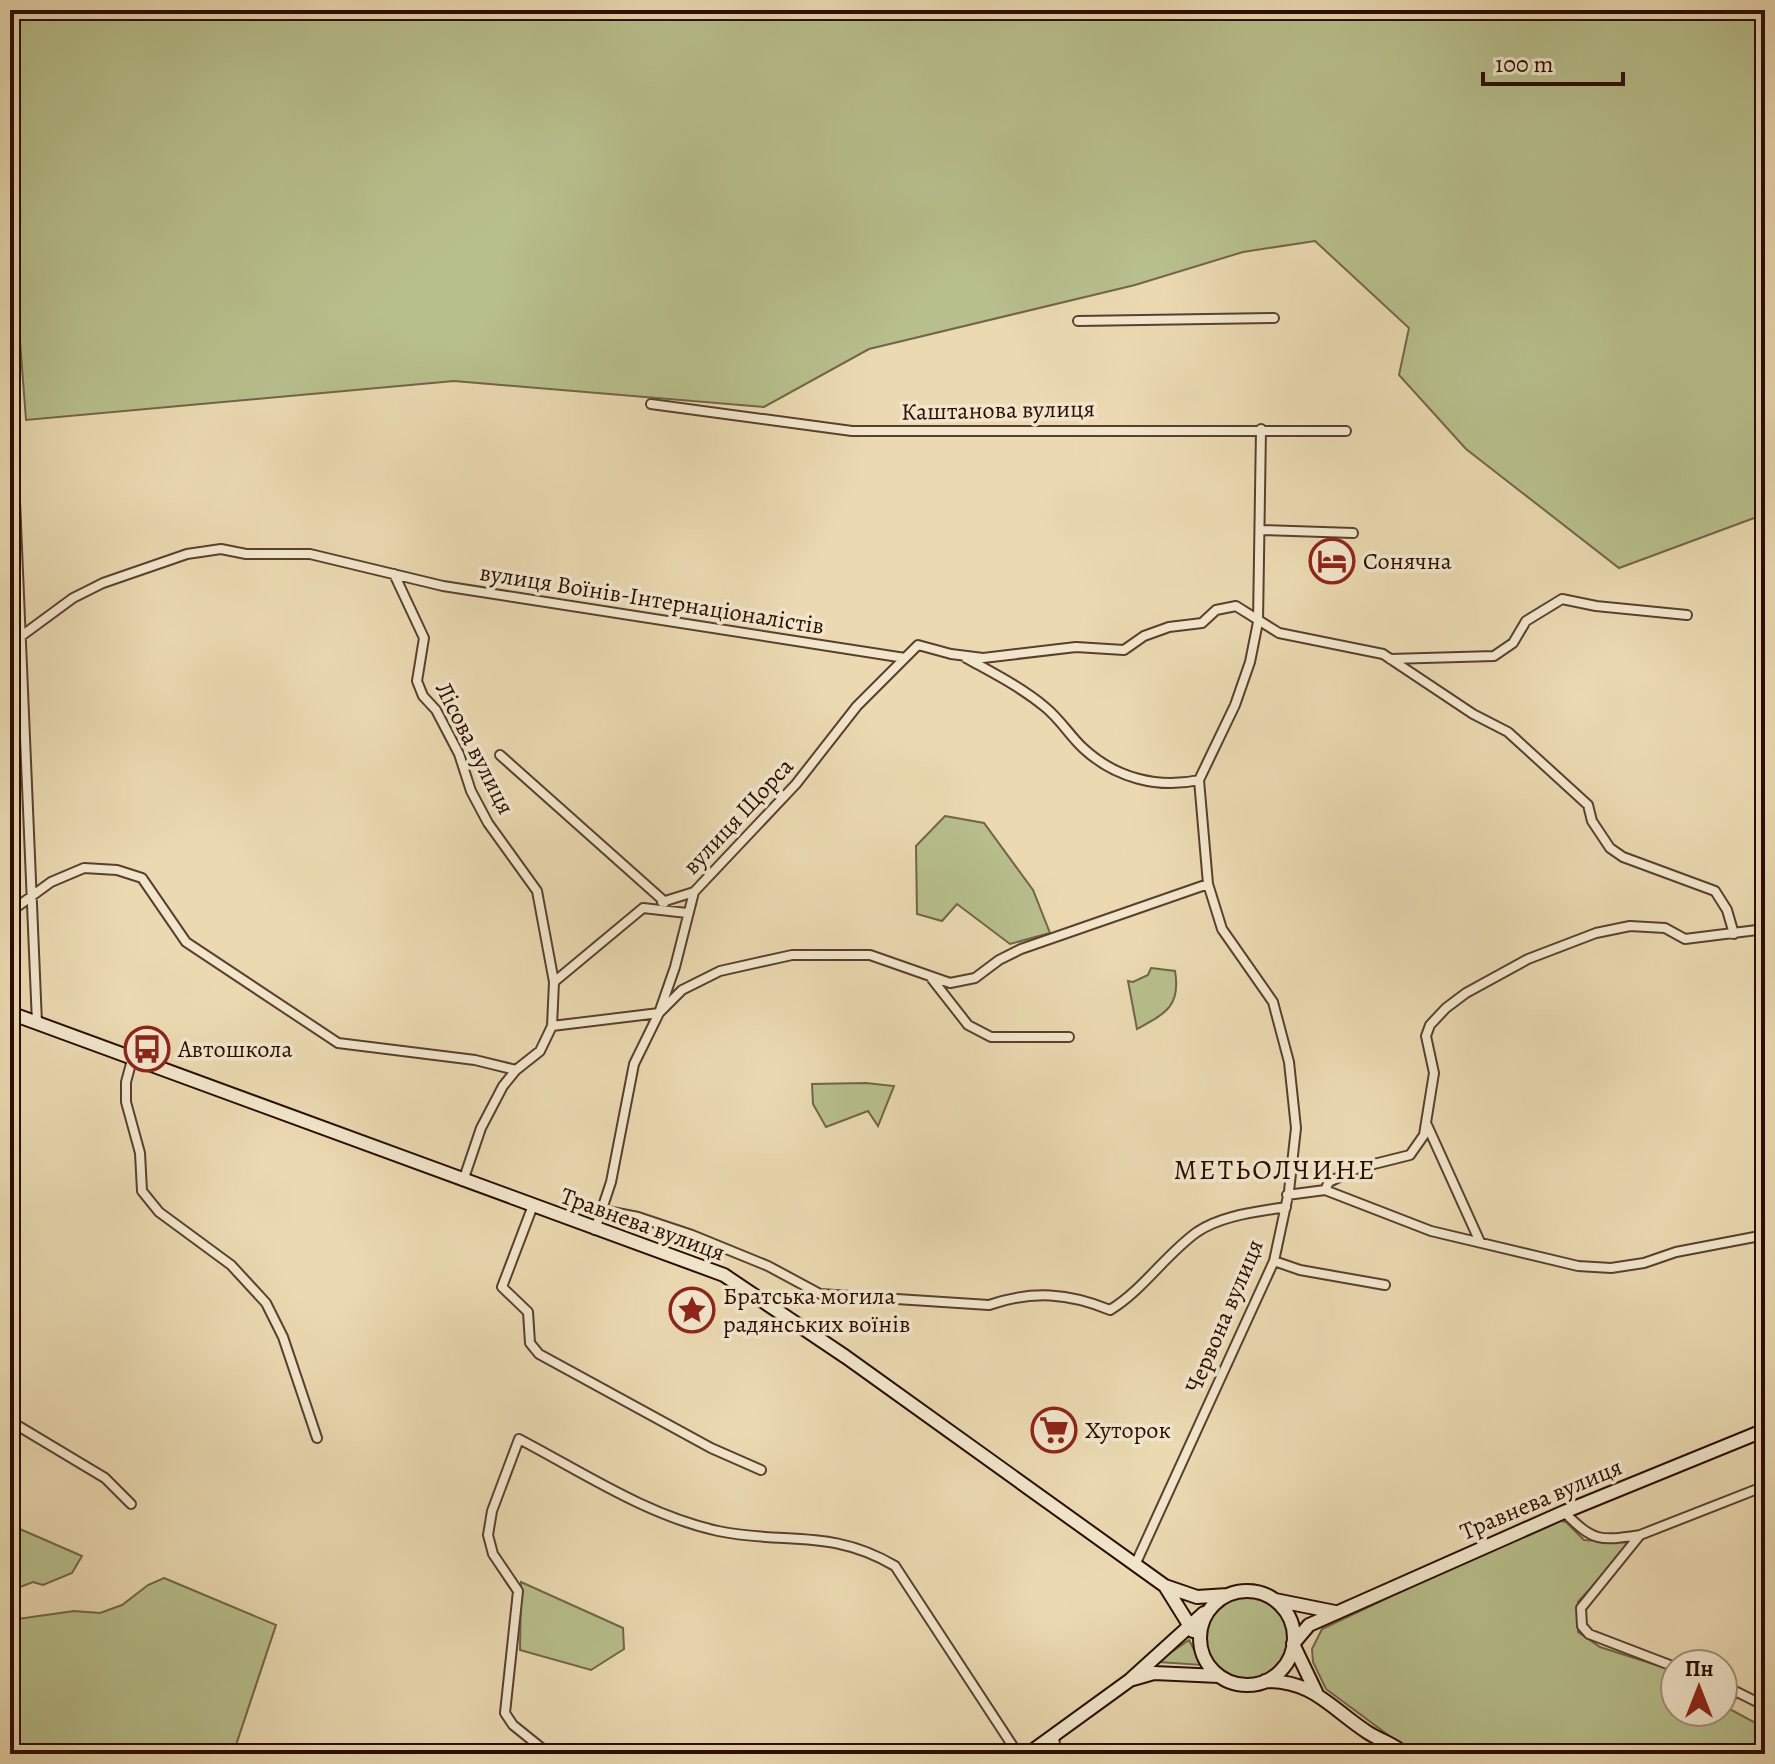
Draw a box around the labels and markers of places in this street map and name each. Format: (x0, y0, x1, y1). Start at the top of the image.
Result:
hotel icon: Сонячна (1308, 537, 1356, 585)
place label: Сонячна (1363, 545, 1452, 577)
bus stop icon: Автошкола (123, 1025, 171, 1073)
place label: Автошкола (177, 1033, 292, 1065)
place label: Братська могила радянських воїнів (723, 1280, 910, 1340)
place icon: Братська могила радянських воїнів (668, 1286, 716, 1334)
supermarket icon: Хуторок (1030, 1406, 1078, 1454)
place label: Хуторок (1085, 1414, 1171, 1446)

